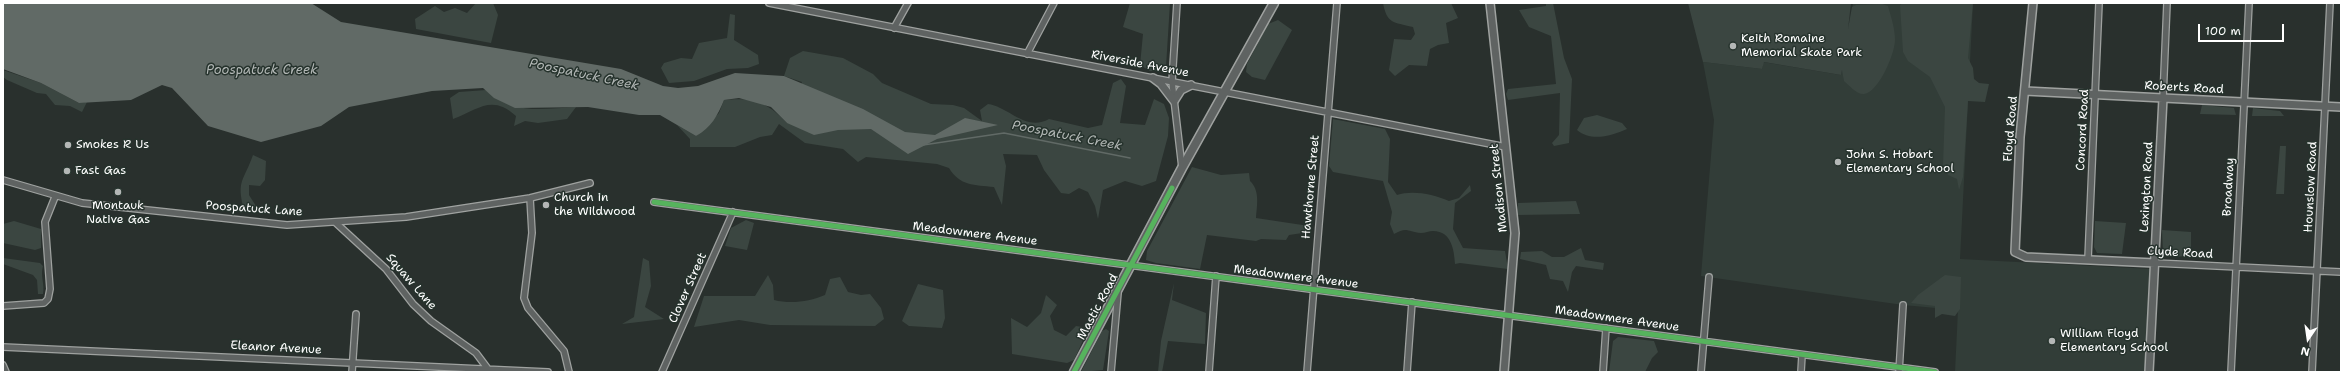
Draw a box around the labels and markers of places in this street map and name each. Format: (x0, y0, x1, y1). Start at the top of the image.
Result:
place label: Keith Romaine Memorial Skate Park (1741, 32, 1862, 60)
marker: Keith Romaine Memorial Skate Park (1728, 41, 1738, 51)
place label: Smokes R Us (76, 138, 149, 152)
marker: Smokes R Us (63, 140, 73, 150)
place label: John S. Hobart Elementary School (1846, 148, 1954, 176)
marker: John S. Hobart Elementary School (1833, 157, 1843, 167)
place label: Fast Gas (75, 164, 126, 178)
marker: Fast Gas (62, 166, 72, 176)
marker: Montauk Native Gas (113, 187, 123, 197)
place label: Church in the Wildwood (554, 191, 635, 219)
place label: Montauk Native Gas (86, 199, 150, 227)
marker: Church in the Wildwood (541, 200, 551, 210)
place label: William Floyd Elementary School (2060, 327, 2168, 355)
marker: William Floyd Elementary School (2047, 336, 2057, 346)

